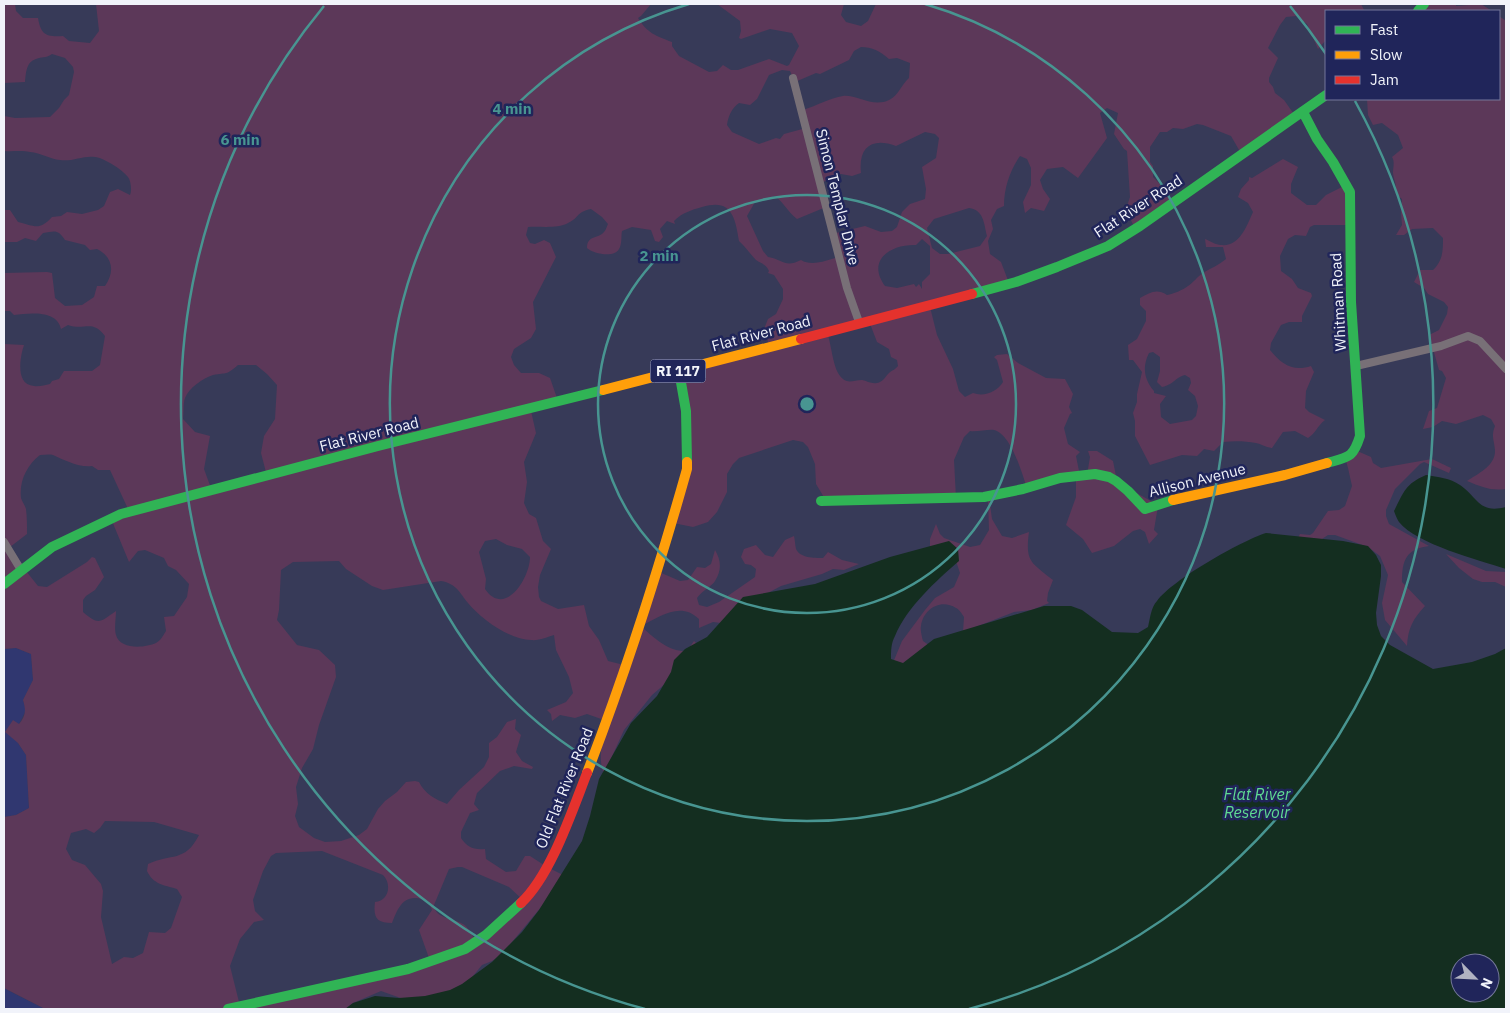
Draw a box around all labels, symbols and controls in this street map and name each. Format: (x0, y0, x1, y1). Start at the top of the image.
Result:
legend (1325, 10, 1500, 100)
text: Fast (1370, 20, 1398, 39)
text: Slow (1370, 45, 1403, 64)
text: Jam (1370, 70, 1399, 89)
text: 4 min (492, 99, 532, 118)
street label: Simon Templar Drive (812, 127, 864, 267)
text: 6 min (220, 130, 260, 149)
street label: Flat River Road (1090, 170, 1186, 242)
text: 2 min (639, 246, 679, 265)
street label: Whitman Road (1326, 252, 1350, 352)
street label: Flat River Road (709, 311, 813, 355)
road number: RI 117 (650, 360, 706, 382)
centre of rings (798, 395, 816, 413)
street label: Flat River Road (317, 412, 421, 456)
street label: Allison Avenue (1147, 459, 1247, 501)
street label: Old Flat River Road (531, 725, 597, 851)
water label: Flat River Reservoir (1224, 784, 1292, 822)
north arrow (1450, 953, 1500, 1003)
text: N (1477, 975, 1497, 992)

